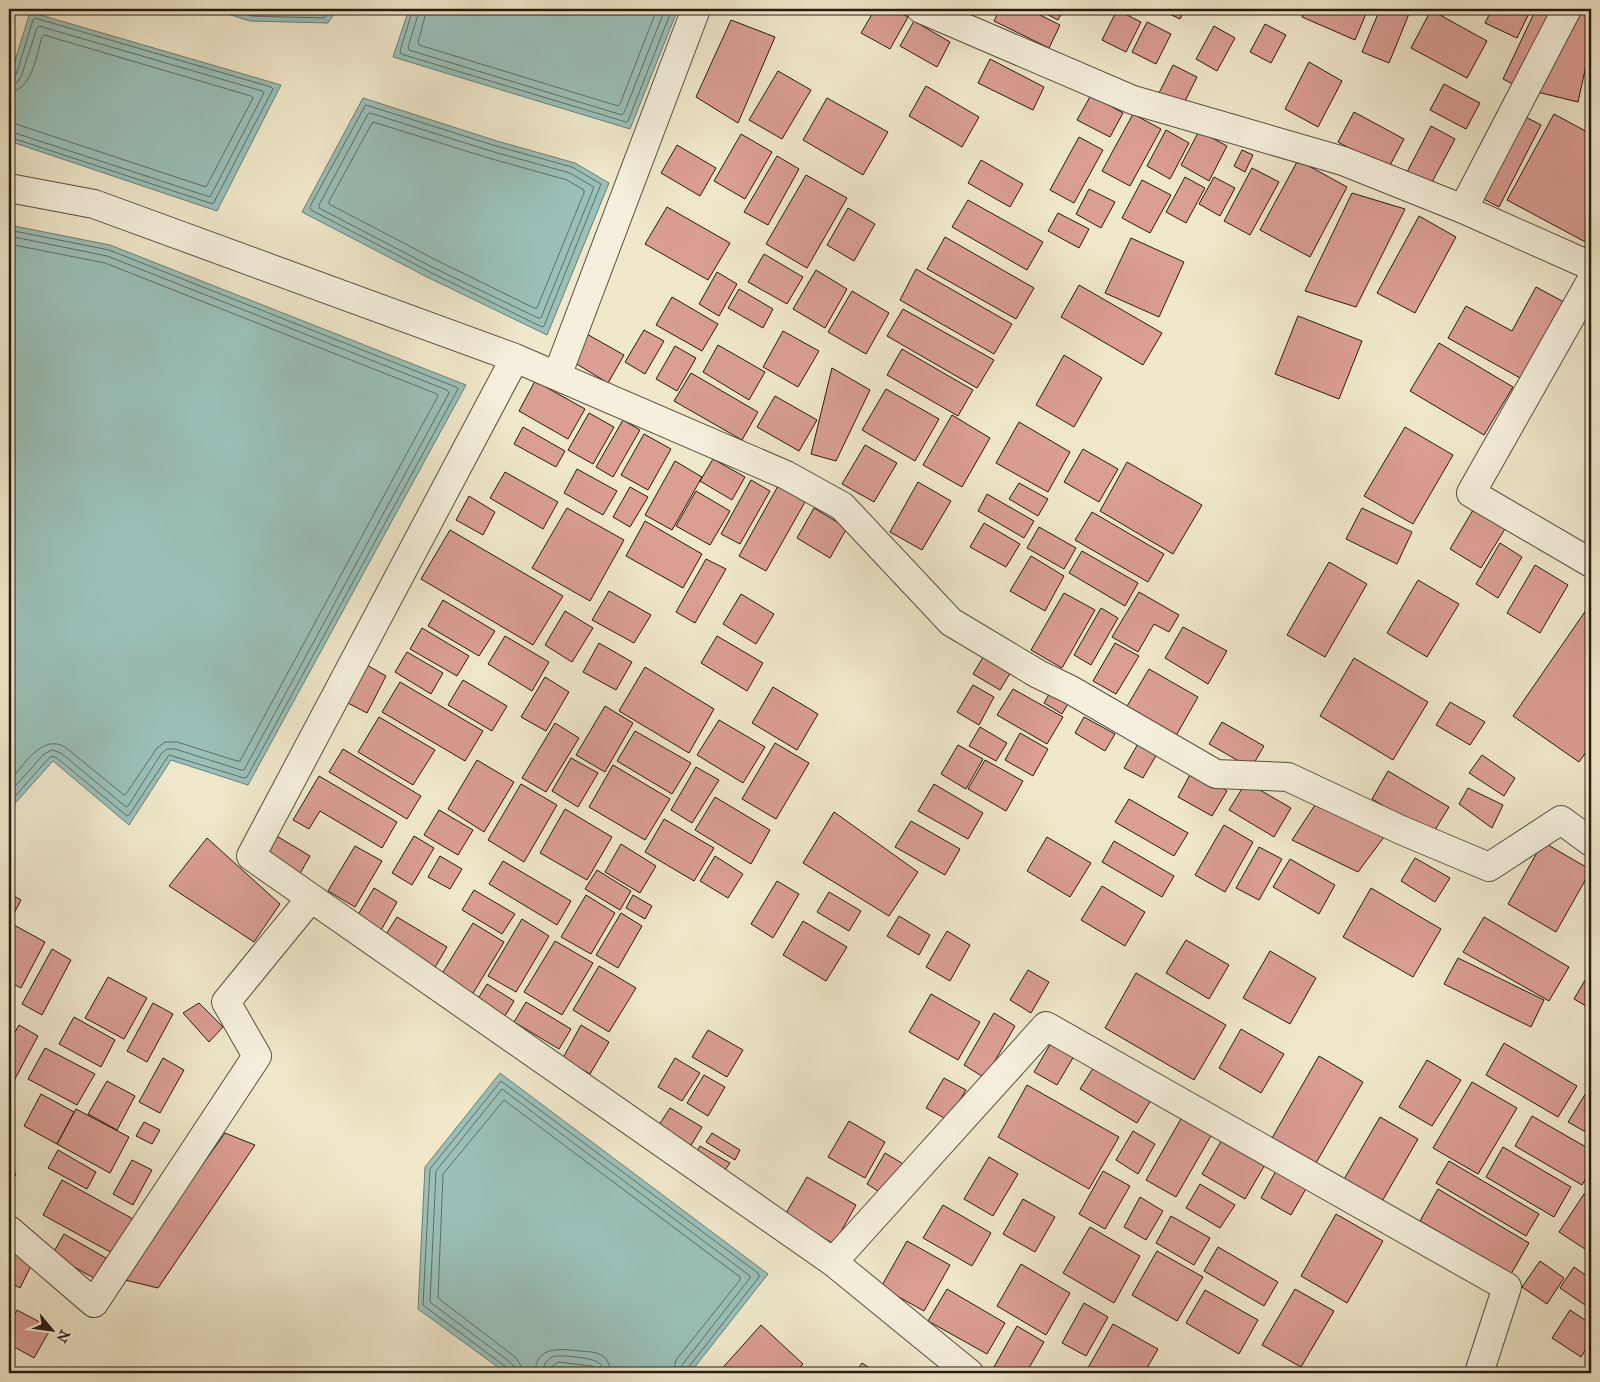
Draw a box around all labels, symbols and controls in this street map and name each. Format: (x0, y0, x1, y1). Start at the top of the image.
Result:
north arrow (28, 1304, 78, 1354)
text: N (53, 1327, 73, 1345)

